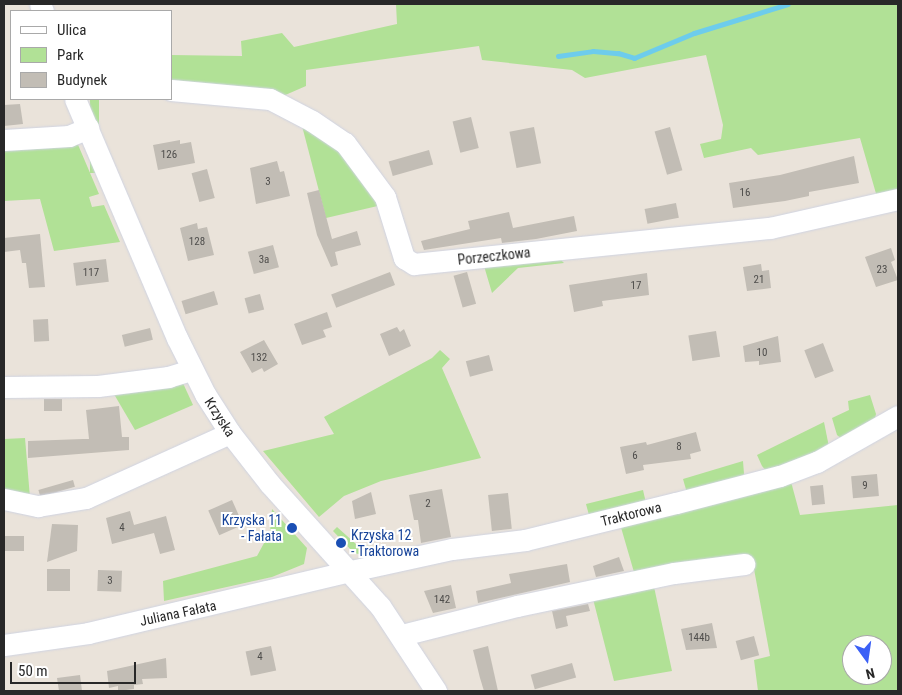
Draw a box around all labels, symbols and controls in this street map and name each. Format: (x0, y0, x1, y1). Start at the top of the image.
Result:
legend (10, 10, 172, 100)
text: Ulica (57, 21, 86, 39)
text: Park (57, 46, 84, 64)
text: Budynek (57, 71, 107, 89)
house number: 126 (161, 148, 177, 162)
house number: 3 (265, 175, 271, 189)
house number: 16 (740, 186, 750, 200)
house number: 128 (189, 235, 205, 249)
street label: Porzeczkowa (457, 244, 531, 268)
house number: 3a (259, 253, 269, 267)
house number: 23 (877, 263, 887, 277)
house number: 117 (83, 266, 99, 280)
house number: 21 (754, 273, 764, 287)
house number: 17 (631, 279, 641, 293)
house number: 10 (757, 346, 767, 360)
house number: 132 (251, 351, 267, 365)
street label: Krzyska (201, 394, 239, 440)
house number: 8 (676, 440, 682, 454)
house number: 6 (632, 449, 638, 463)
house number: 9 (862, 479, 868, 493)
house number: 2 (425, 497, 431, 511)
street label: Traktorowa (599, 498, 663, 530)
place label: Krzyska 11 - Fałata (222, 512, 282, 544)
house number: 4 (119, 521, 125, 535)
marker: Krzyska 11 - Fałata (286, 522, 298, 534)
place label: Krzyska 12 - Traktorowa (351, 527, 419, 560)
marker: Krzyska 12 - Traktorowa (335, 537, 347, 549)
house number: 3 (107, 574, 113, 588)
house number: 142 (434, 593, 450, 607)
street label: Juliana Fałata (138, 597, 218, 629)
house number: 144b (688, 631, 710, 645)
north arrow (842, 635, 892, 685)
house number: 4 (257, 650, 263, 664)
scale bar (12, 652, 139, 684)
text: 50 m (18, 662, 48, 680)
text: N (864, 665, 876, 682)

